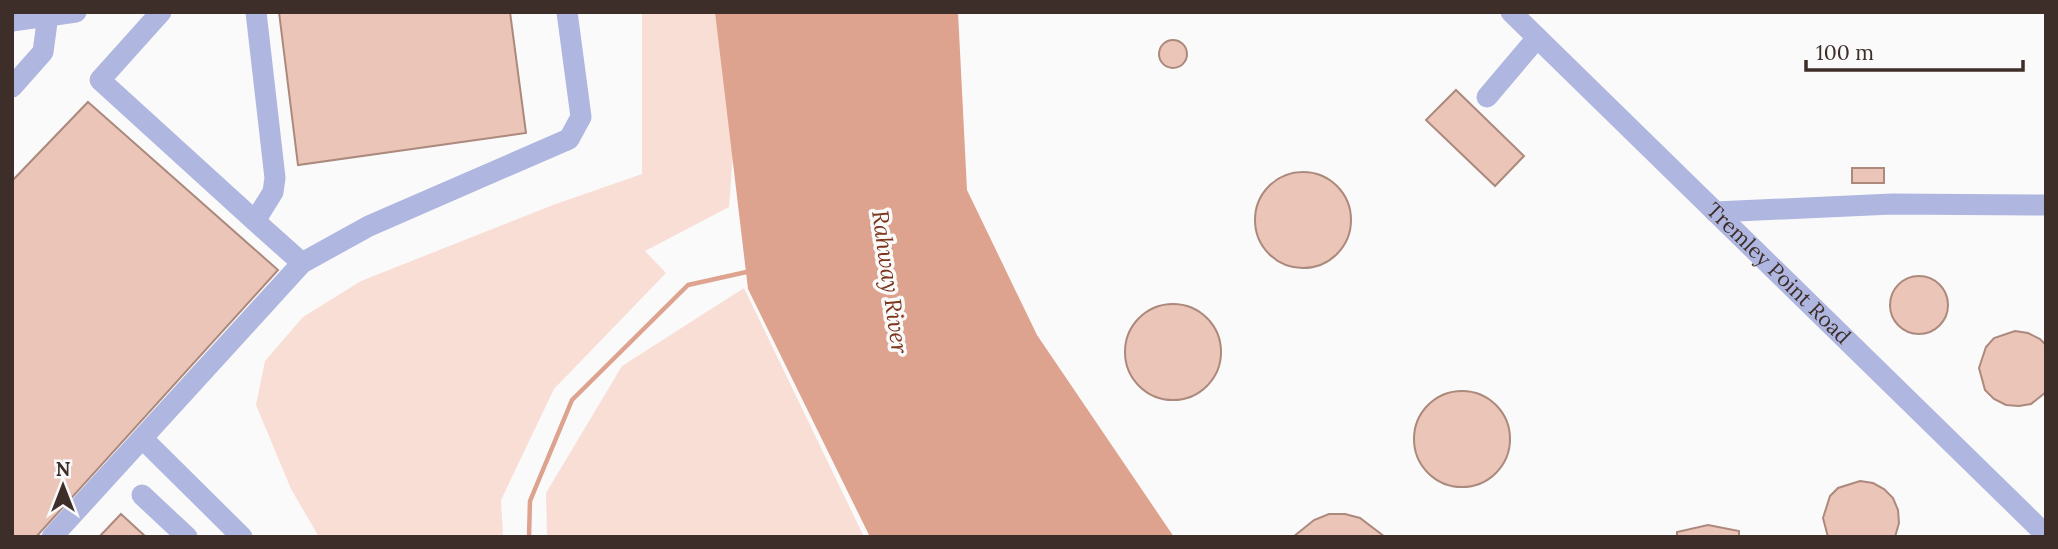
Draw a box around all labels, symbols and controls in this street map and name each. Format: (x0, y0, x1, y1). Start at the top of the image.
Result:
scale bar (1806, 28, 2023, 72)
text: 100 m (1816, 39, 1874, 66)
street label: Tremley Point Road (1701, 196, 1857, 350)
water label: Rahway River (866, 208, 915, 356)
north arrow (28, 451, 98, 521)
text: N (56, 457, 71, 481)

